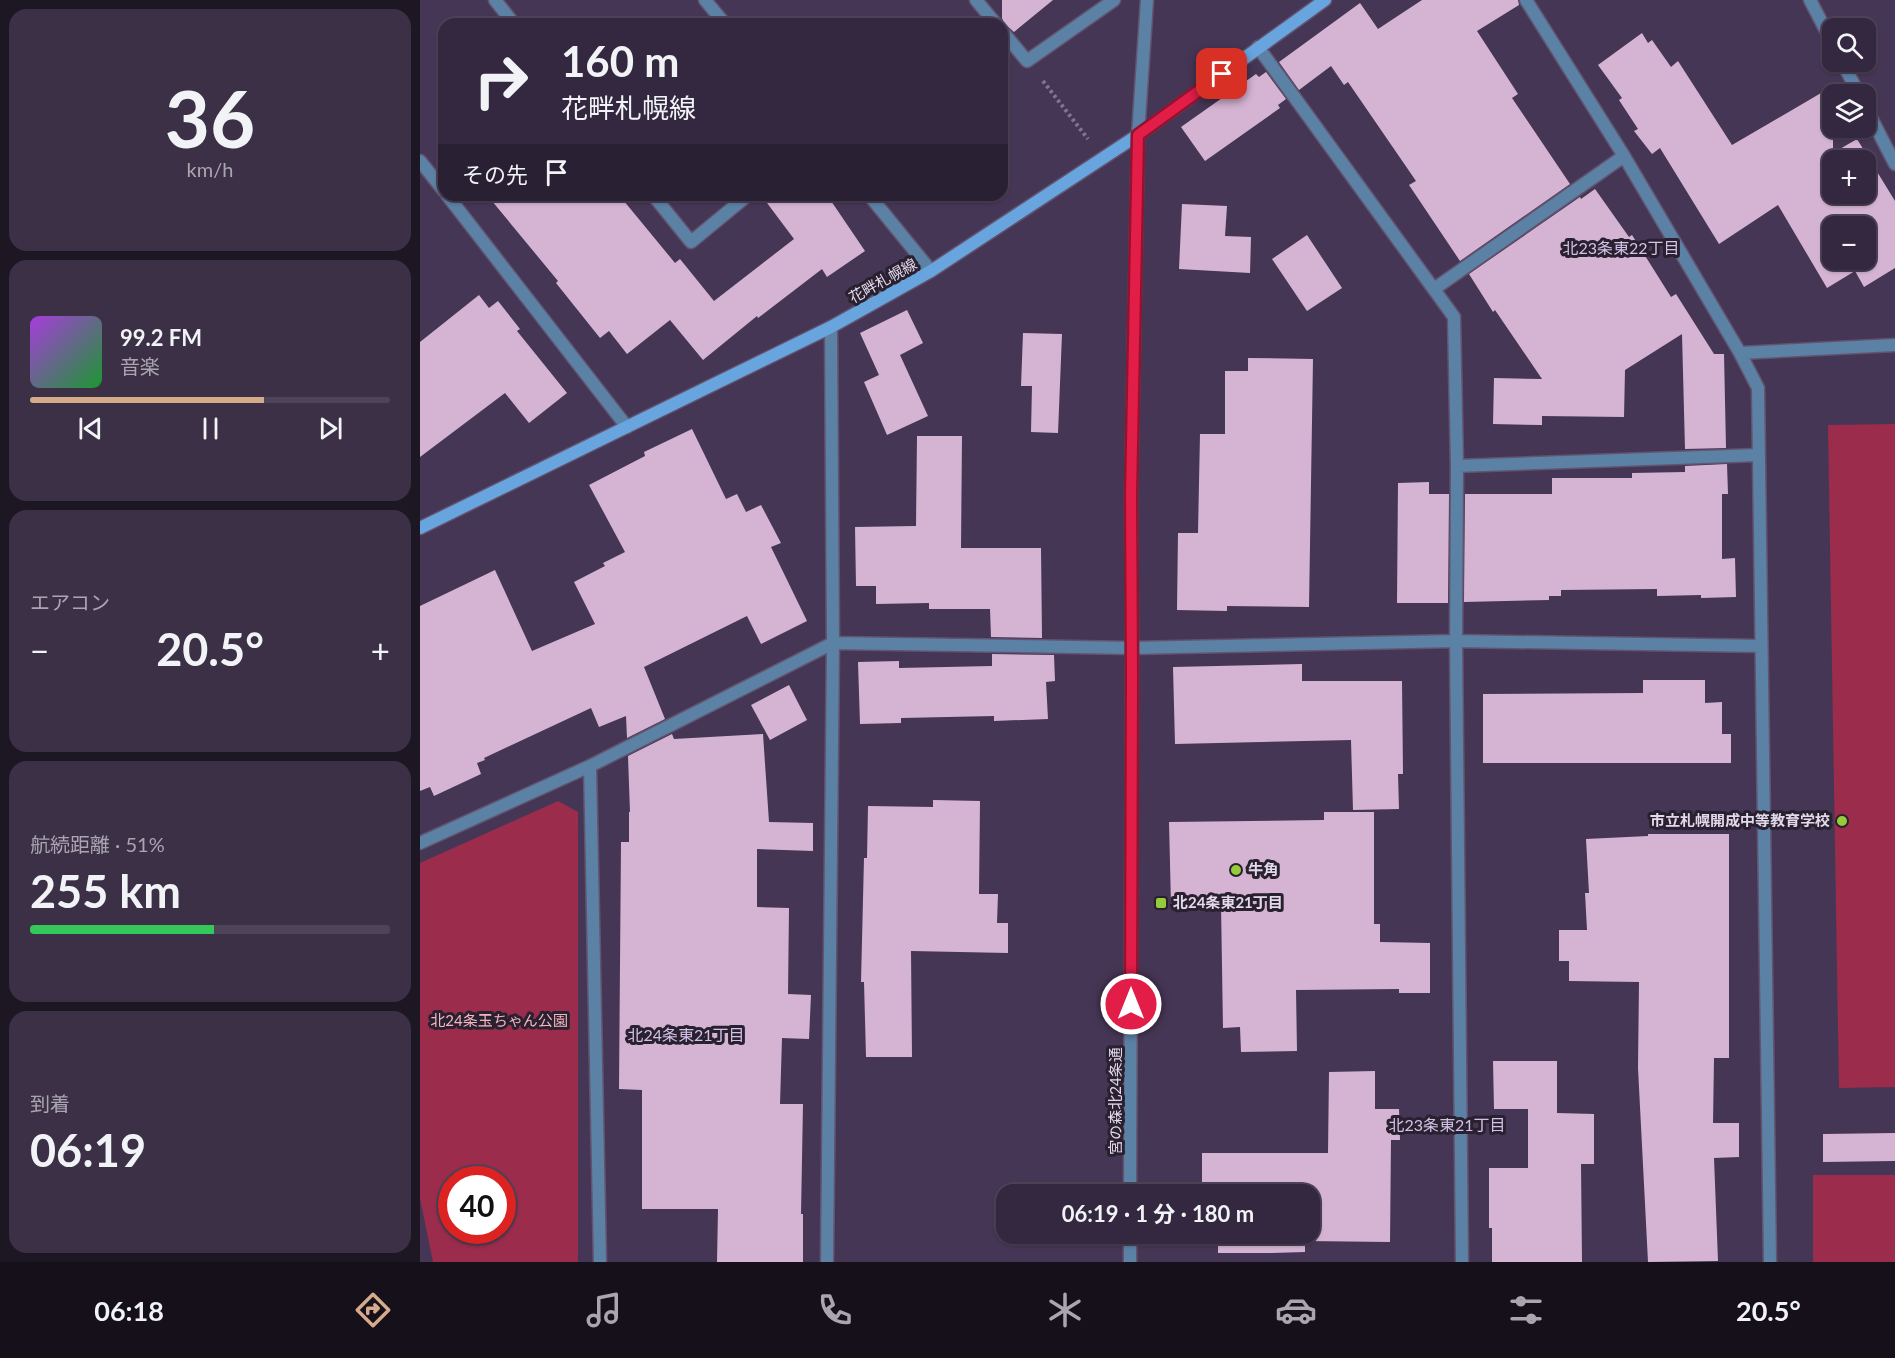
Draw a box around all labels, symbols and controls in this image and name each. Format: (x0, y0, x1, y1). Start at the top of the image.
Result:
map controls (1822, 18, 1876, 270)
button: search (1822, 18, 1876, 72)
text: 160 m (561, 36, 679, 86)
icon: right (462, 42, 540, 120)
pin (1196, 48, 1247, 99)
icon: arrive (1205, 57, 1238, 90)
text: 36 (165, 71, 255, 165)
button: layers (1822, 84, 1876, 138)
text: 花畔札幌線 (561, 91, 696, 124)
button: + (1822, 150, 1876, 204)
icon: arrive (540, 156, 573, 189)
text: km/h (187, 157, 233, 181)
text: その先 (462, 161, 528, 188)
button: − (1822, 216, 1876, 270)
district label: 北23条東22丁目 (1562, 238, 1680, 257)
street label: 花畔札幌線 (845, 254, 920, 306)
text: 99.2 FM (120, 324, 202, 351)
text: 音楽 (120, 354, 160, 378)
icon: previous (74, 412, 107, 445)
icon: pause (194, 412, 227, 445)
icon: next (314, 412, 347, 445)
text: エアコン (30, 590, 110, 614)
text: 20.5° (156, 622, 264, 676)
text: − (30, 630, 49, 670)
text: + (371, 630, 390, 670)
place label: 市立札幌開成中等教育学校 (1650, 811, 1830, 829)
marker: 市立札幌開成中等教育学校 (1835, 814, 1849, 828)
text: 航続距離 · 51% (30, 832, 165, 856)
place label: 牛角 (1248, 860, 1278, 878)
marker: 牛角 (1229, 863, 1243, 877)
text: 255 km (30, 864, 181, 918)
place label: 北24条東21丁目 (1173, 893, 1283, 911)
marker: 北24条東21丁目 (1154, 896, 1168, 910)
position arrow (1099, 972, 1163, 1036)
park label: 北24条玉ちゃん公園 (430, 1011, 568, 1029)
district label: 北24条東21丁目 (627, 1025, 745, 1044)
street label: 宮の森北24条通 (1106, 1047, 1124, 1155)
text: 到着 (30, 1091, 70, 1115)
district label: 北23条東21丁目 (1388, 1115, 1506, 1134)
text: 06:19 (30, 1123, 146, 1177)
speed limit sign: 40 (438, 1166, 516, 1244)
text: 06:19 · 1 分 · 180 m (1062, 1200, 1254, 1227)
icon: directions (352, 1289, 394, 1331)
icon: music (583, 1289, 625, 1331)
icon: phone (814, 1289, 856, 1331)
icon: climate (1044, 1289, 1086, 1331)
icon: car (1275, 1289, 1317, 1331)
icon: filters (1505, 1289, 1547, 1331)
text: 06:18 (94, 1294, 164, 1327)
text: 20.5° (1736, 1294, 1801, 1327)

